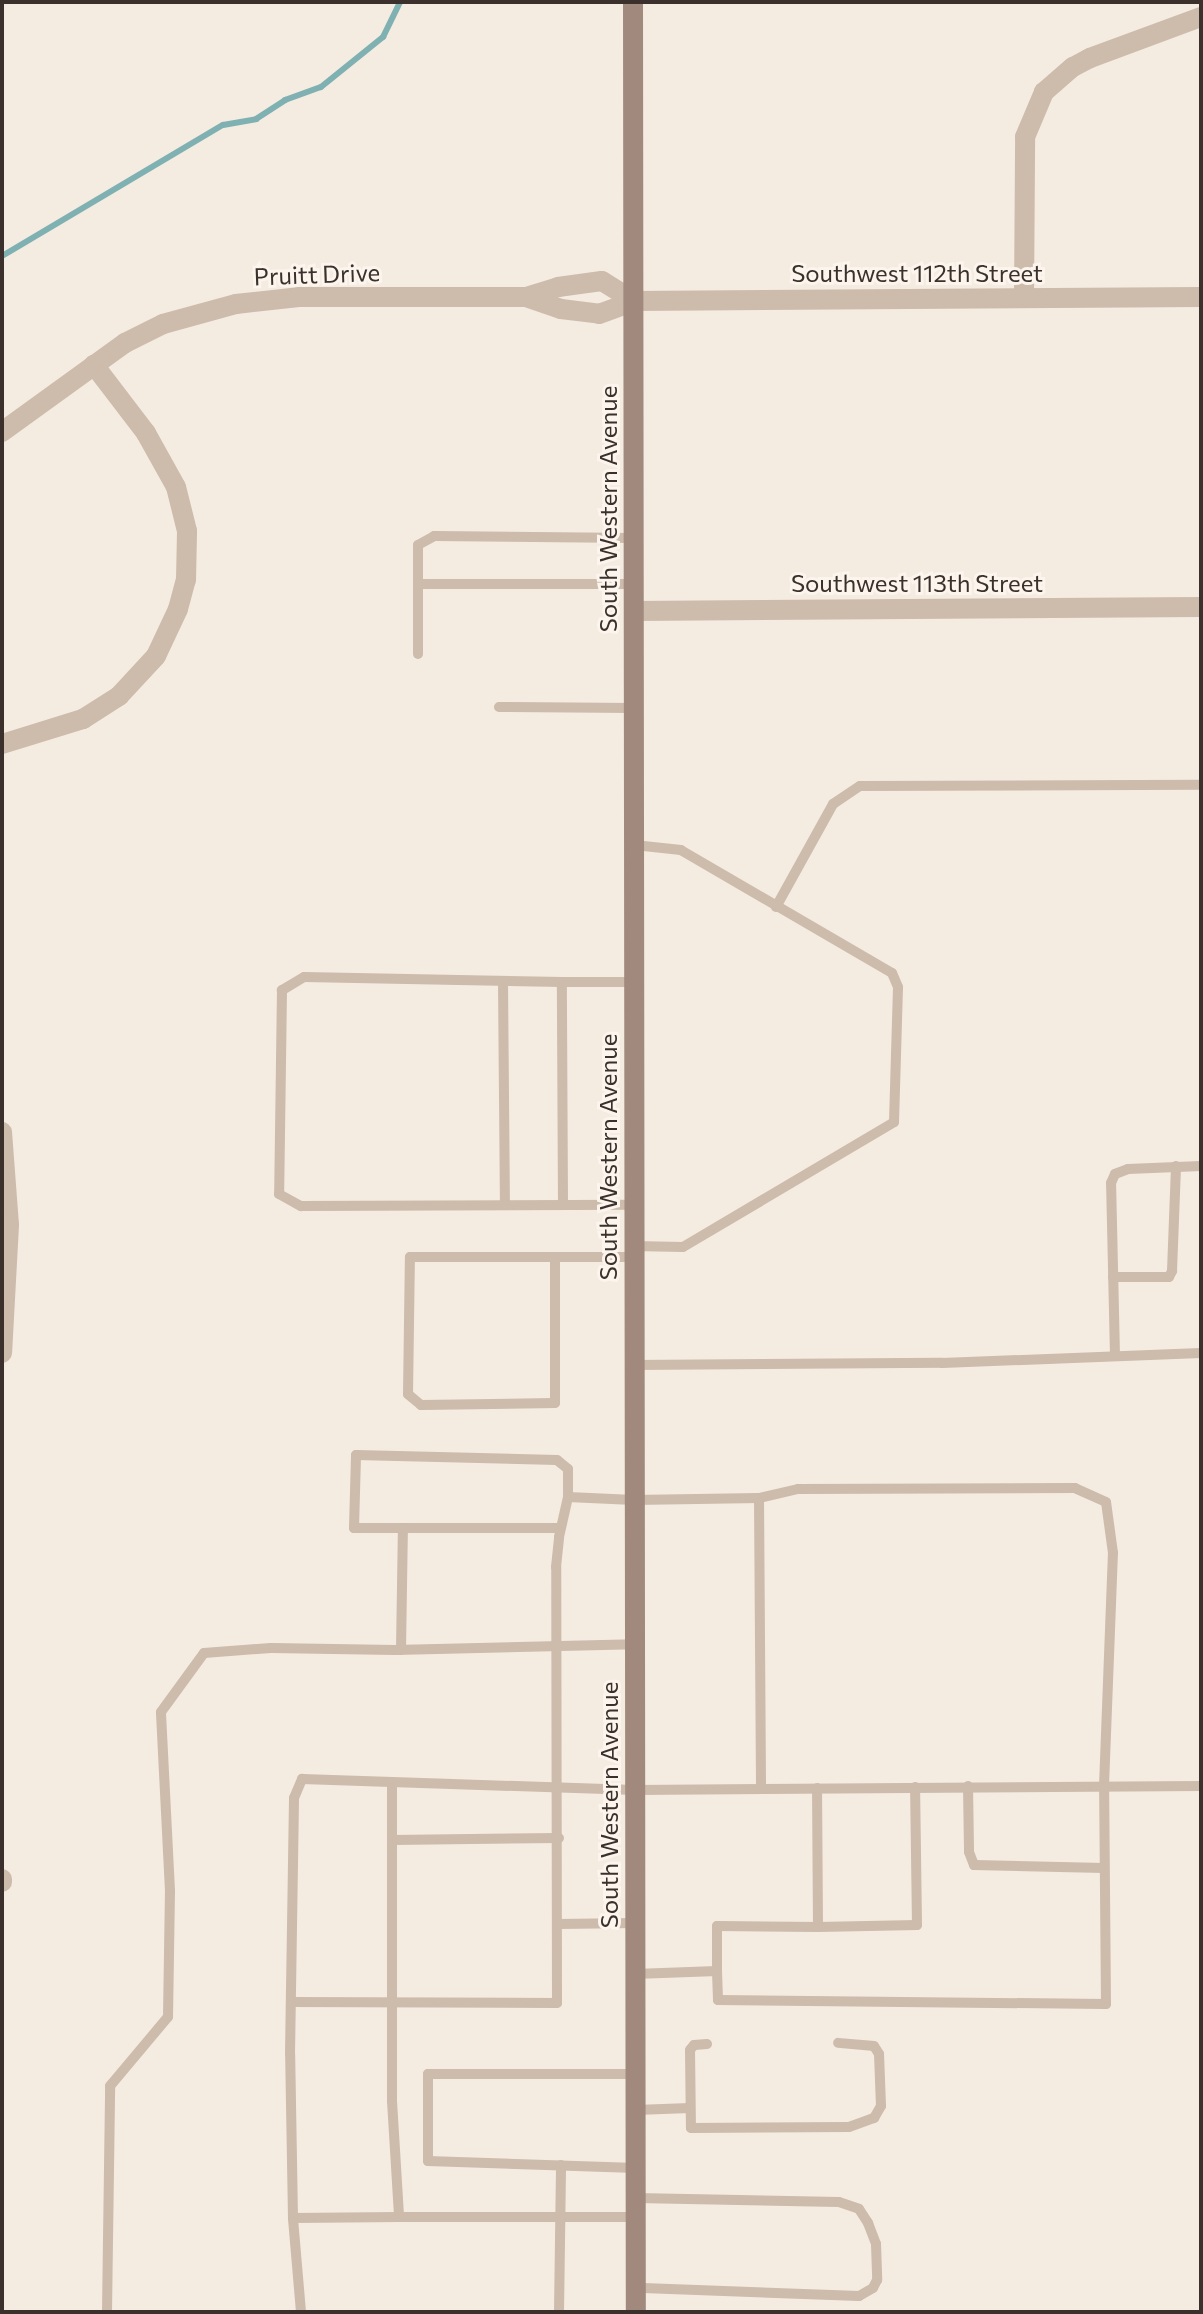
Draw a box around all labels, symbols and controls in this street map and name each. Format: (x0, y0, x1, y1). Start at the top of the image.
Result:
street label: Pruitt Drive (253, 257, 381, 291)
street label: Southwest 112th Street (791, 259, 1043, 287)
street label: South Western Avenue (594, 386, 622, 632)
street label: Southwest 113th Street (791, 569, 1043, 597)
street label: South Western Avenue (594, 1034, 622, 1280)
street label: South Western Avenue (595, 1682, 623, 1928)

